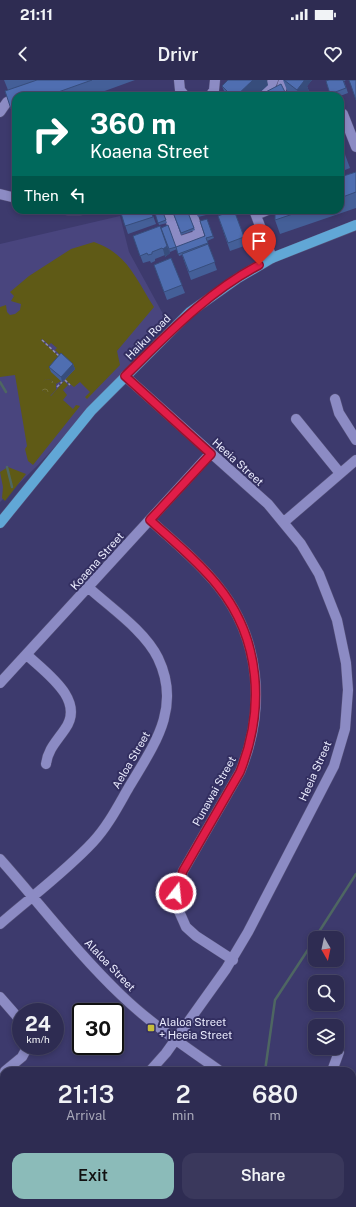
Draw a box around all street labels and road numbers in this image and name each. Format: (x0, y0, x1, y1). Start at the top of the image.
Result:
street label: Haiku Road (123, 312, 173, 362)
street label: Heeia Street (210, 436, 266, 488)
street label: Koaena Street (68, 530, 126, 592)
street label: Aeloa Street (110, 729, 152, 791)
street label: Heeia Street (296, 739, 334, 803)
street label: Punawai Street (190, 754, 238, 828)
street label: Alaloa Street (82, 937, 138, 993)

